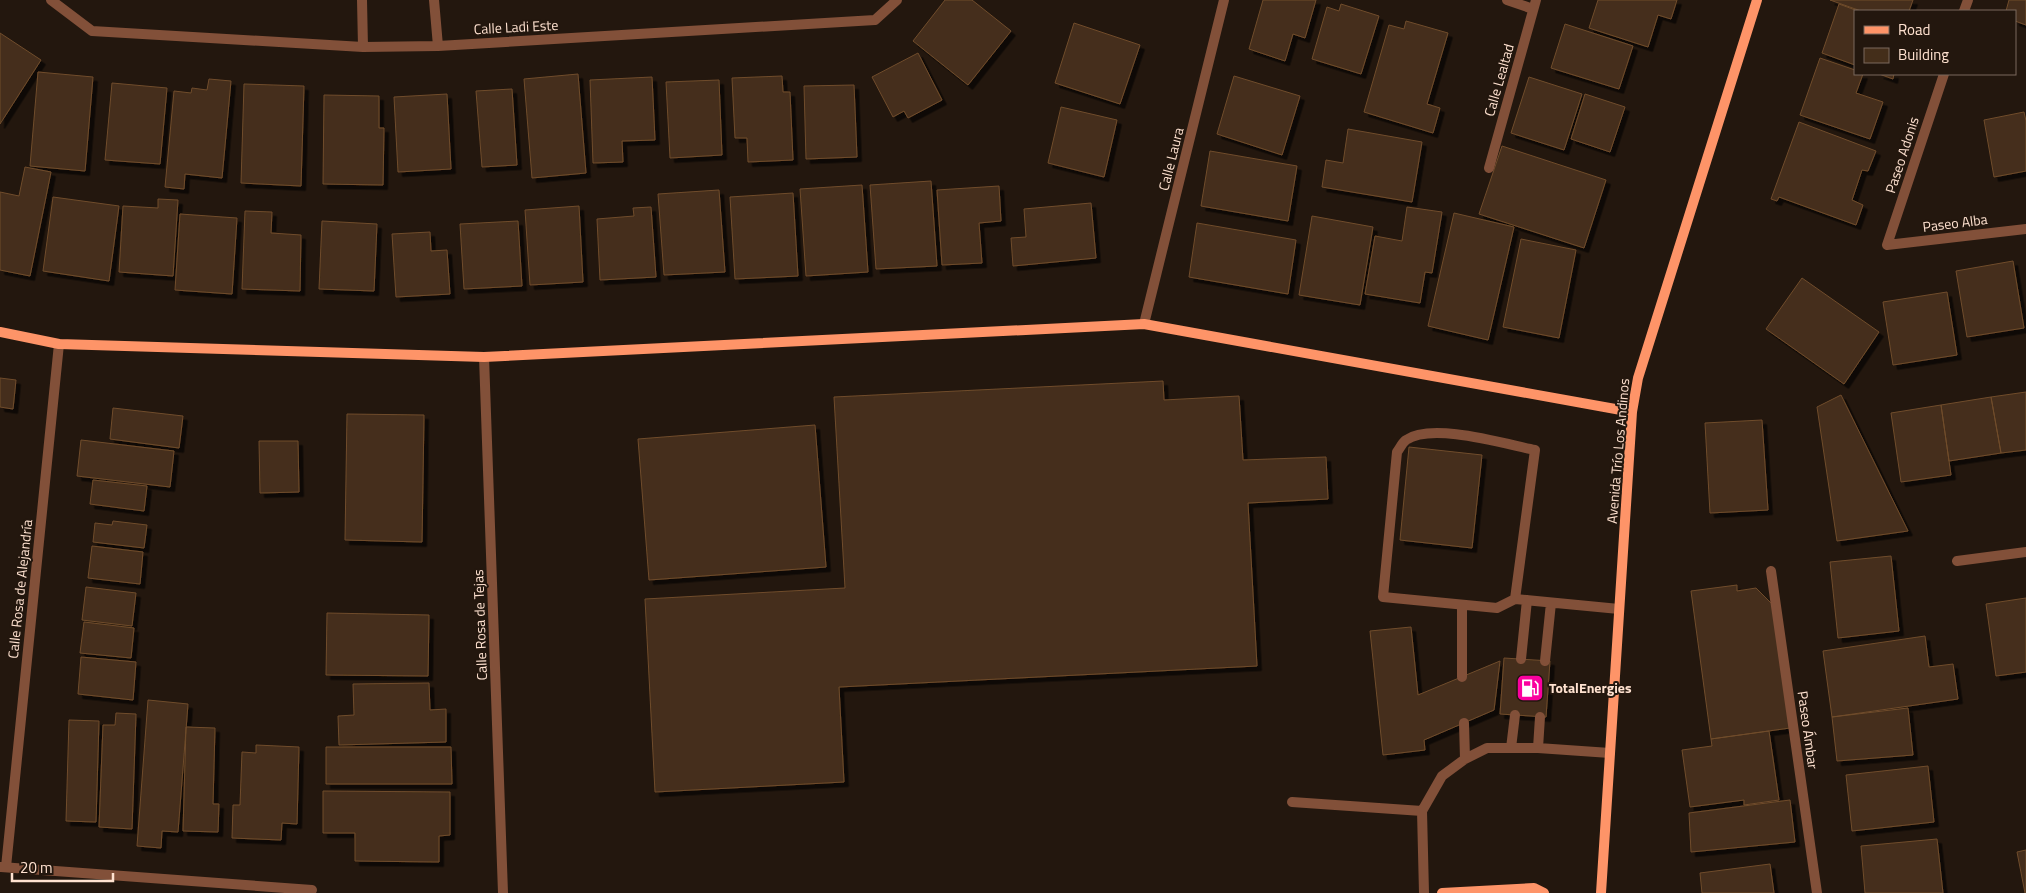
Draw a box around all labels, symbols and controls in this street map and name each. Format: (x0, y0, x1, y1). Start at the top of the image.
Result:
legend (1854, 10, 2016, 75)
street label: Calle Ladi Este (473, 14, 559, 39)
text: Road (1898, 18, 1930, 41)
street label: Calle Lealtad (1478, 41, 1519, 119)
text: Building (1898, 43, 1949, 66)
street label: Paseo Adonis (1879, 114, 1924, 196)
street label: Calle Laura (1153, 125, 1188, 193)
street label: Paseo Alba (1921, 208, 1989, 237)
street label: Avenida Trío Los Andinos (1601, 377, 1634, 524)
street label: Calle Rosa de Alejandría (2, 518, 37, 660)
street label: Calle Rosa de Tejas (467, 569, 492, 681)
fuel station icon: TotalEnergies (1515, 673, 1545, 703)
place label: TotalEnergies (1549, 677, 1632, 698)
street label: Paseo Ámbar (1793, 690, 1824, 770)
scale bar (12, 850, 114, 882)
text: 20 m (20, 856, 53, 879)

